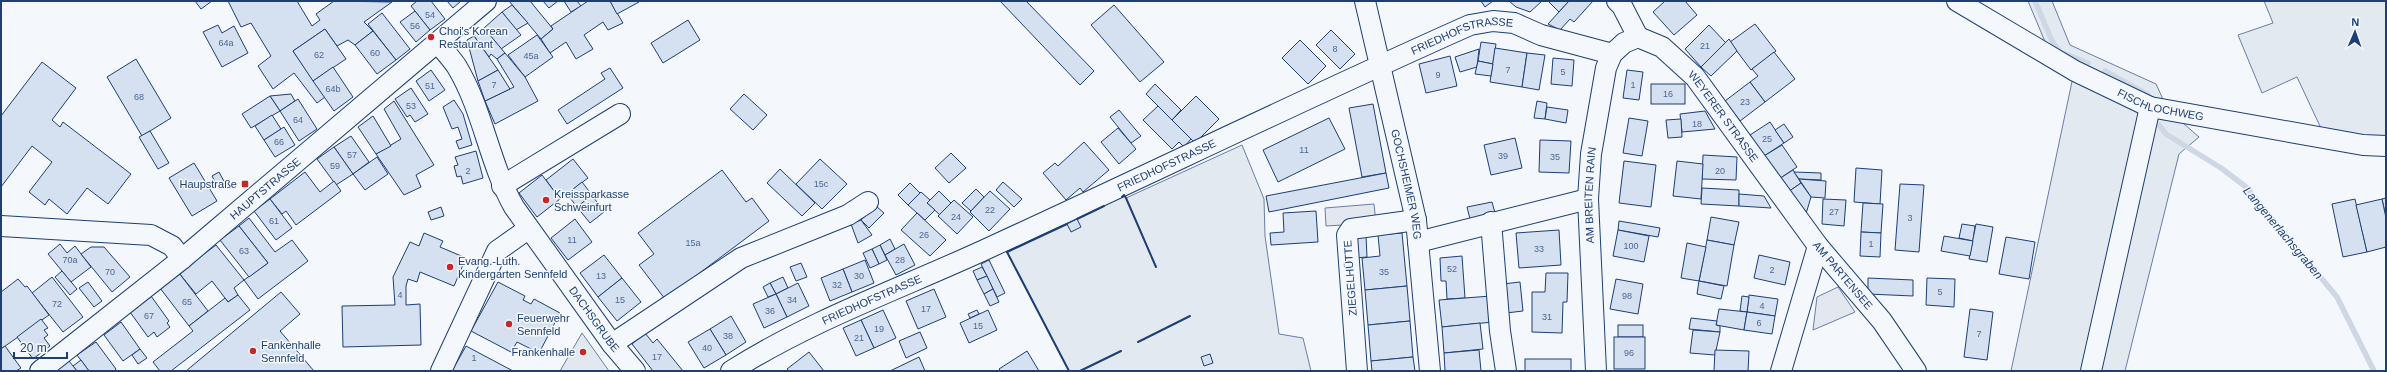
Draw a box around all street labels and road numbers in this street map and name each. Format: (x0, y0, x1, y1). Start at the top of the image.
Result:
street label: FRIEDHOFSTRASSE (1409, 15, 1514, 57)
street label: WEYERER STRASSE (1686, 68, 1761, 164)
street label: FISCHLOCHWEG (2116, 86, 2205, 122)
street label: GOCHSHEIMER WEG (1389, 128, 1424, 240)
street label: FRIEDHOFSTRASSE (1115, 137, 1218, 193)
street label: AM BREITEN RAIN (1582, 146, 1598, 244)
street label: HAUPTSTRASSE (228, 155, 303, 222)
street label: AM PARTENSEE (1811, 239, 1875, 312)
street label: ZIEGELHÜTTE (1341, 240, 1359, 316)
street label: FRIEDHOFSTRASSE (820, 272, 923, 327)
street label: DACHSGRUBE (567, 284, 622, 354)

